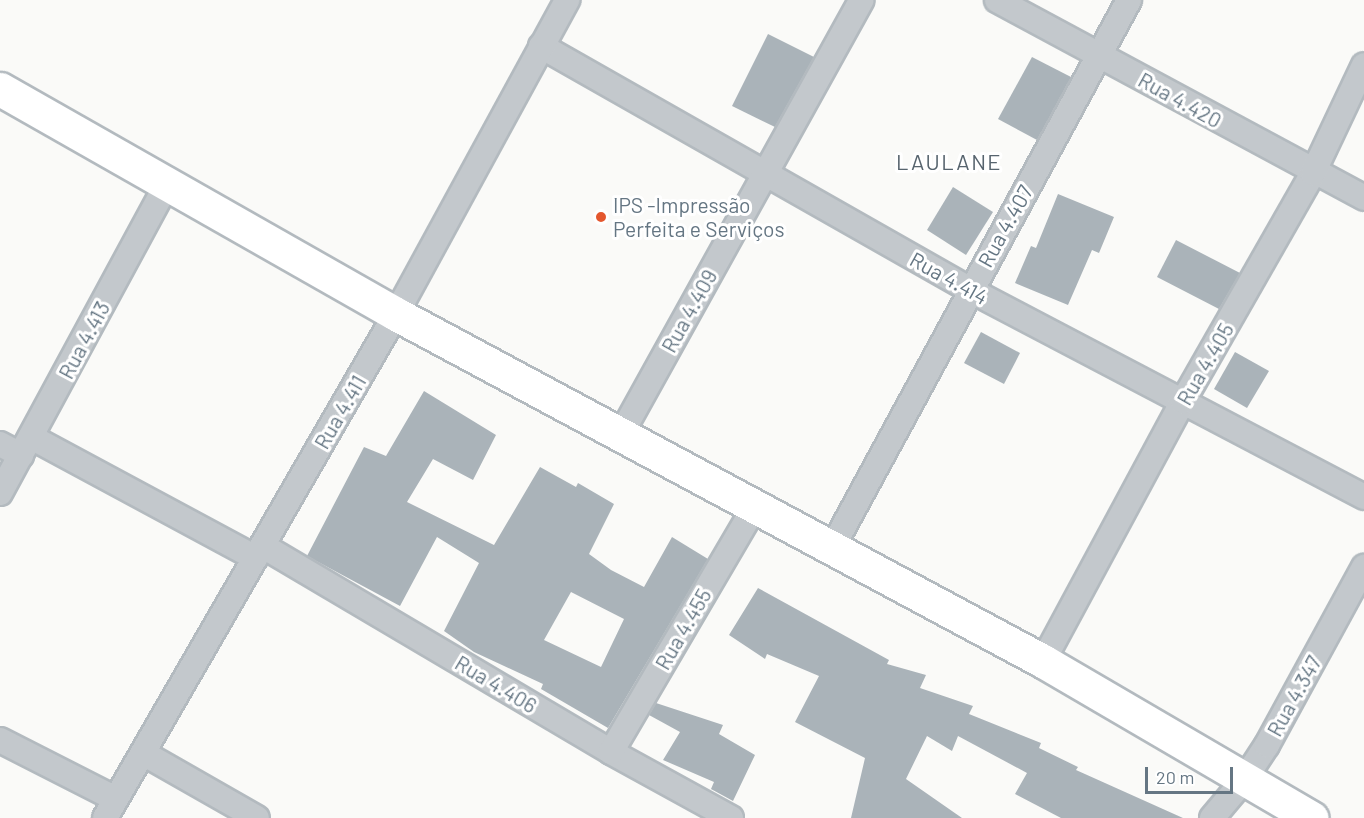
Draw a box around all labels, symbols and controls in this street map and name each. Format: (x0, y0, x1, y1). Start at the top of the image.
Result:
street label: Rua 4.420 (1134, 67, 1226, 133)
district label: LAULANE (896, 149, 1002, 175)
street label: Rua 4.407 (972, 181, 1038, 271)
place label: IPS -Impressão Perfeita e Serviços (613, 192, 785, 242)
marker: IPS -Impressão Perfeita e Serviços (594, 210, 608, 224)
street label: Rua 4.414 (906, 246, 992, 310)
street label: Rua 4.409 (656, 265, 722, 357)
street label: Rua 4.413 (53, 297, 115, 383)
street label: Rua 4.405 (1171, 318, 1239, 410)
street label: Rua 4.411 (309, 371, 371, 453)
street label: Rua 4.455 (650, 584, 716, 674)
street label: Rua 4.406 (451, 650, 541, 718)
street label: Rua 4.347 (1262, 651, 1326, 741)
scale bar (1148, 755, 1236, 793)
text: 20 m (1156, 766, 1194, 788)

